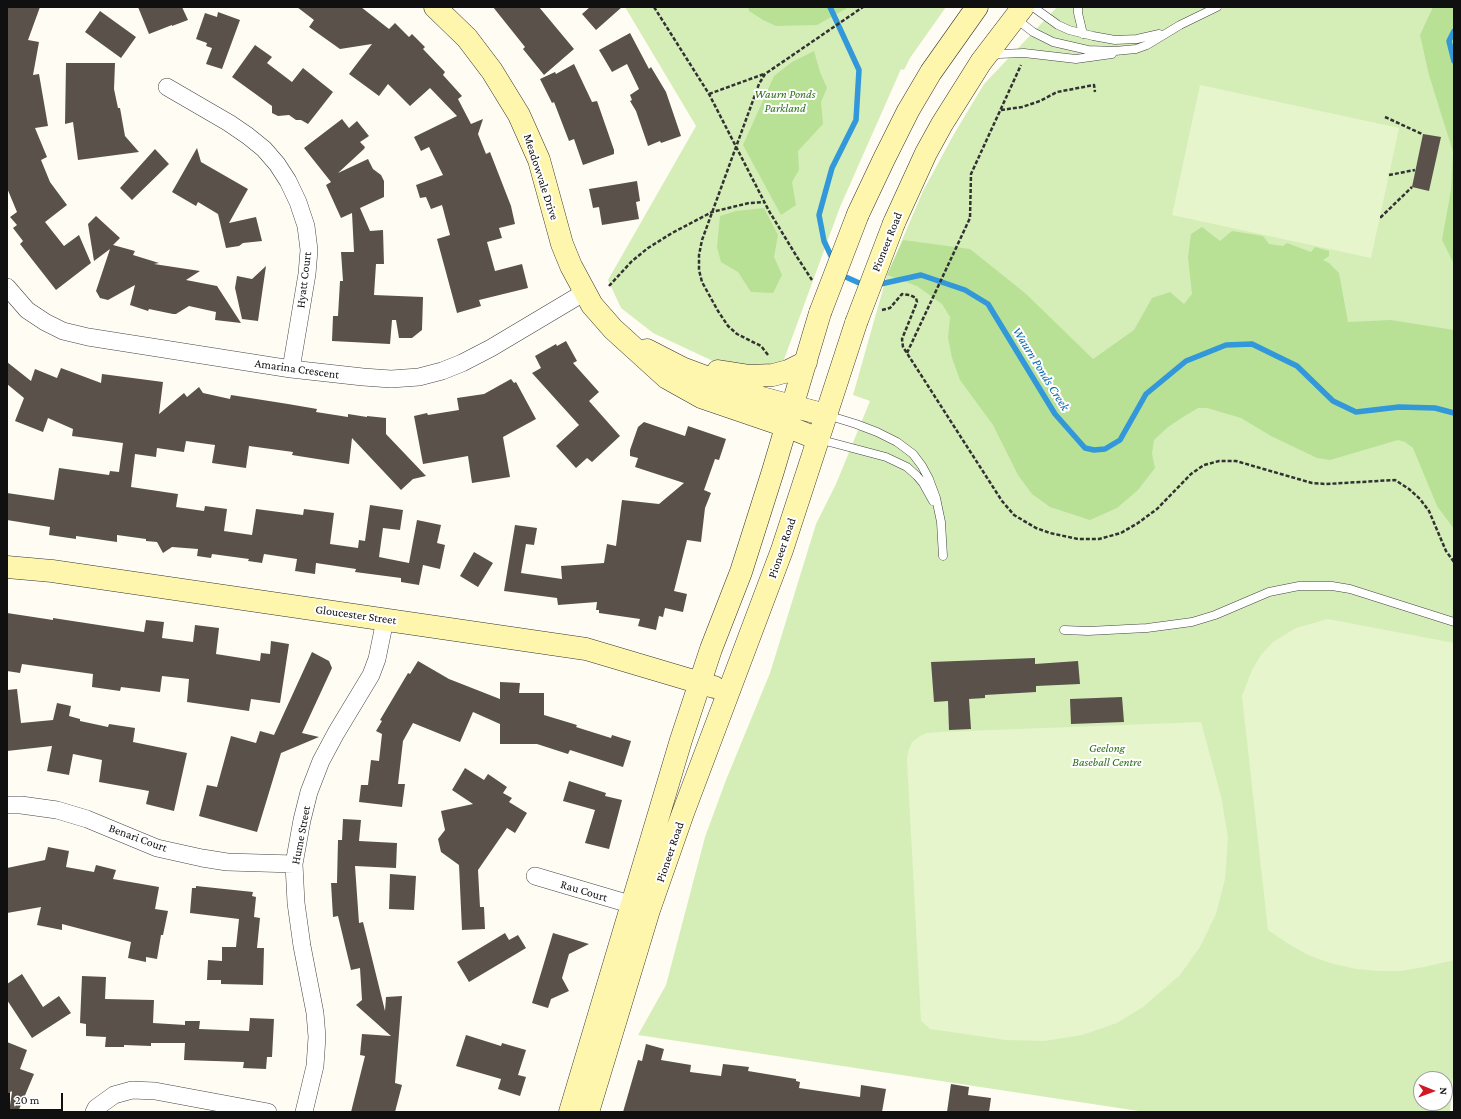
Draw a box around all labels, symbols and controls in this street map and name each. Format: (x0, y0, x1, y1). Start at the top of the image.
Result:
park label: Waurn Ponds Parkland (755, 87, 815, 115)
street label: Meadowvale Drive (520, 132, 562, 222)
street label: Pioneer Road (869, 210, 905, 274)
street label: Hyatt Court (293, 251, 315, 309)
water label: Waurn Ponds Creek (1009, 324, 1073, 414)
street label: Amarina Crescent (254, 356, 340, 382)
street label: Pioneer Road (765, 516, 799, 580)
street label: Gloucester Street (315, 602, 397, 628)
park label: Geelong Baseball Centre (1072, 741, 1142, 769)
street label: Hume Street (288, 804, 314, 866)
street label: Pioneer Road (653, 820, 687, 884)
street label: Benari Court (107, 821, 169, 855)
street label: Rau Court (559, 877, 609, 905)
north arrow (1413, 1071, 1453, 1111)
scale bar (10, 1085, 65, 1111)
text: N (1438, 1087, 1450, 1095)
text: 20 m (15, 1093, 39, 1107)

